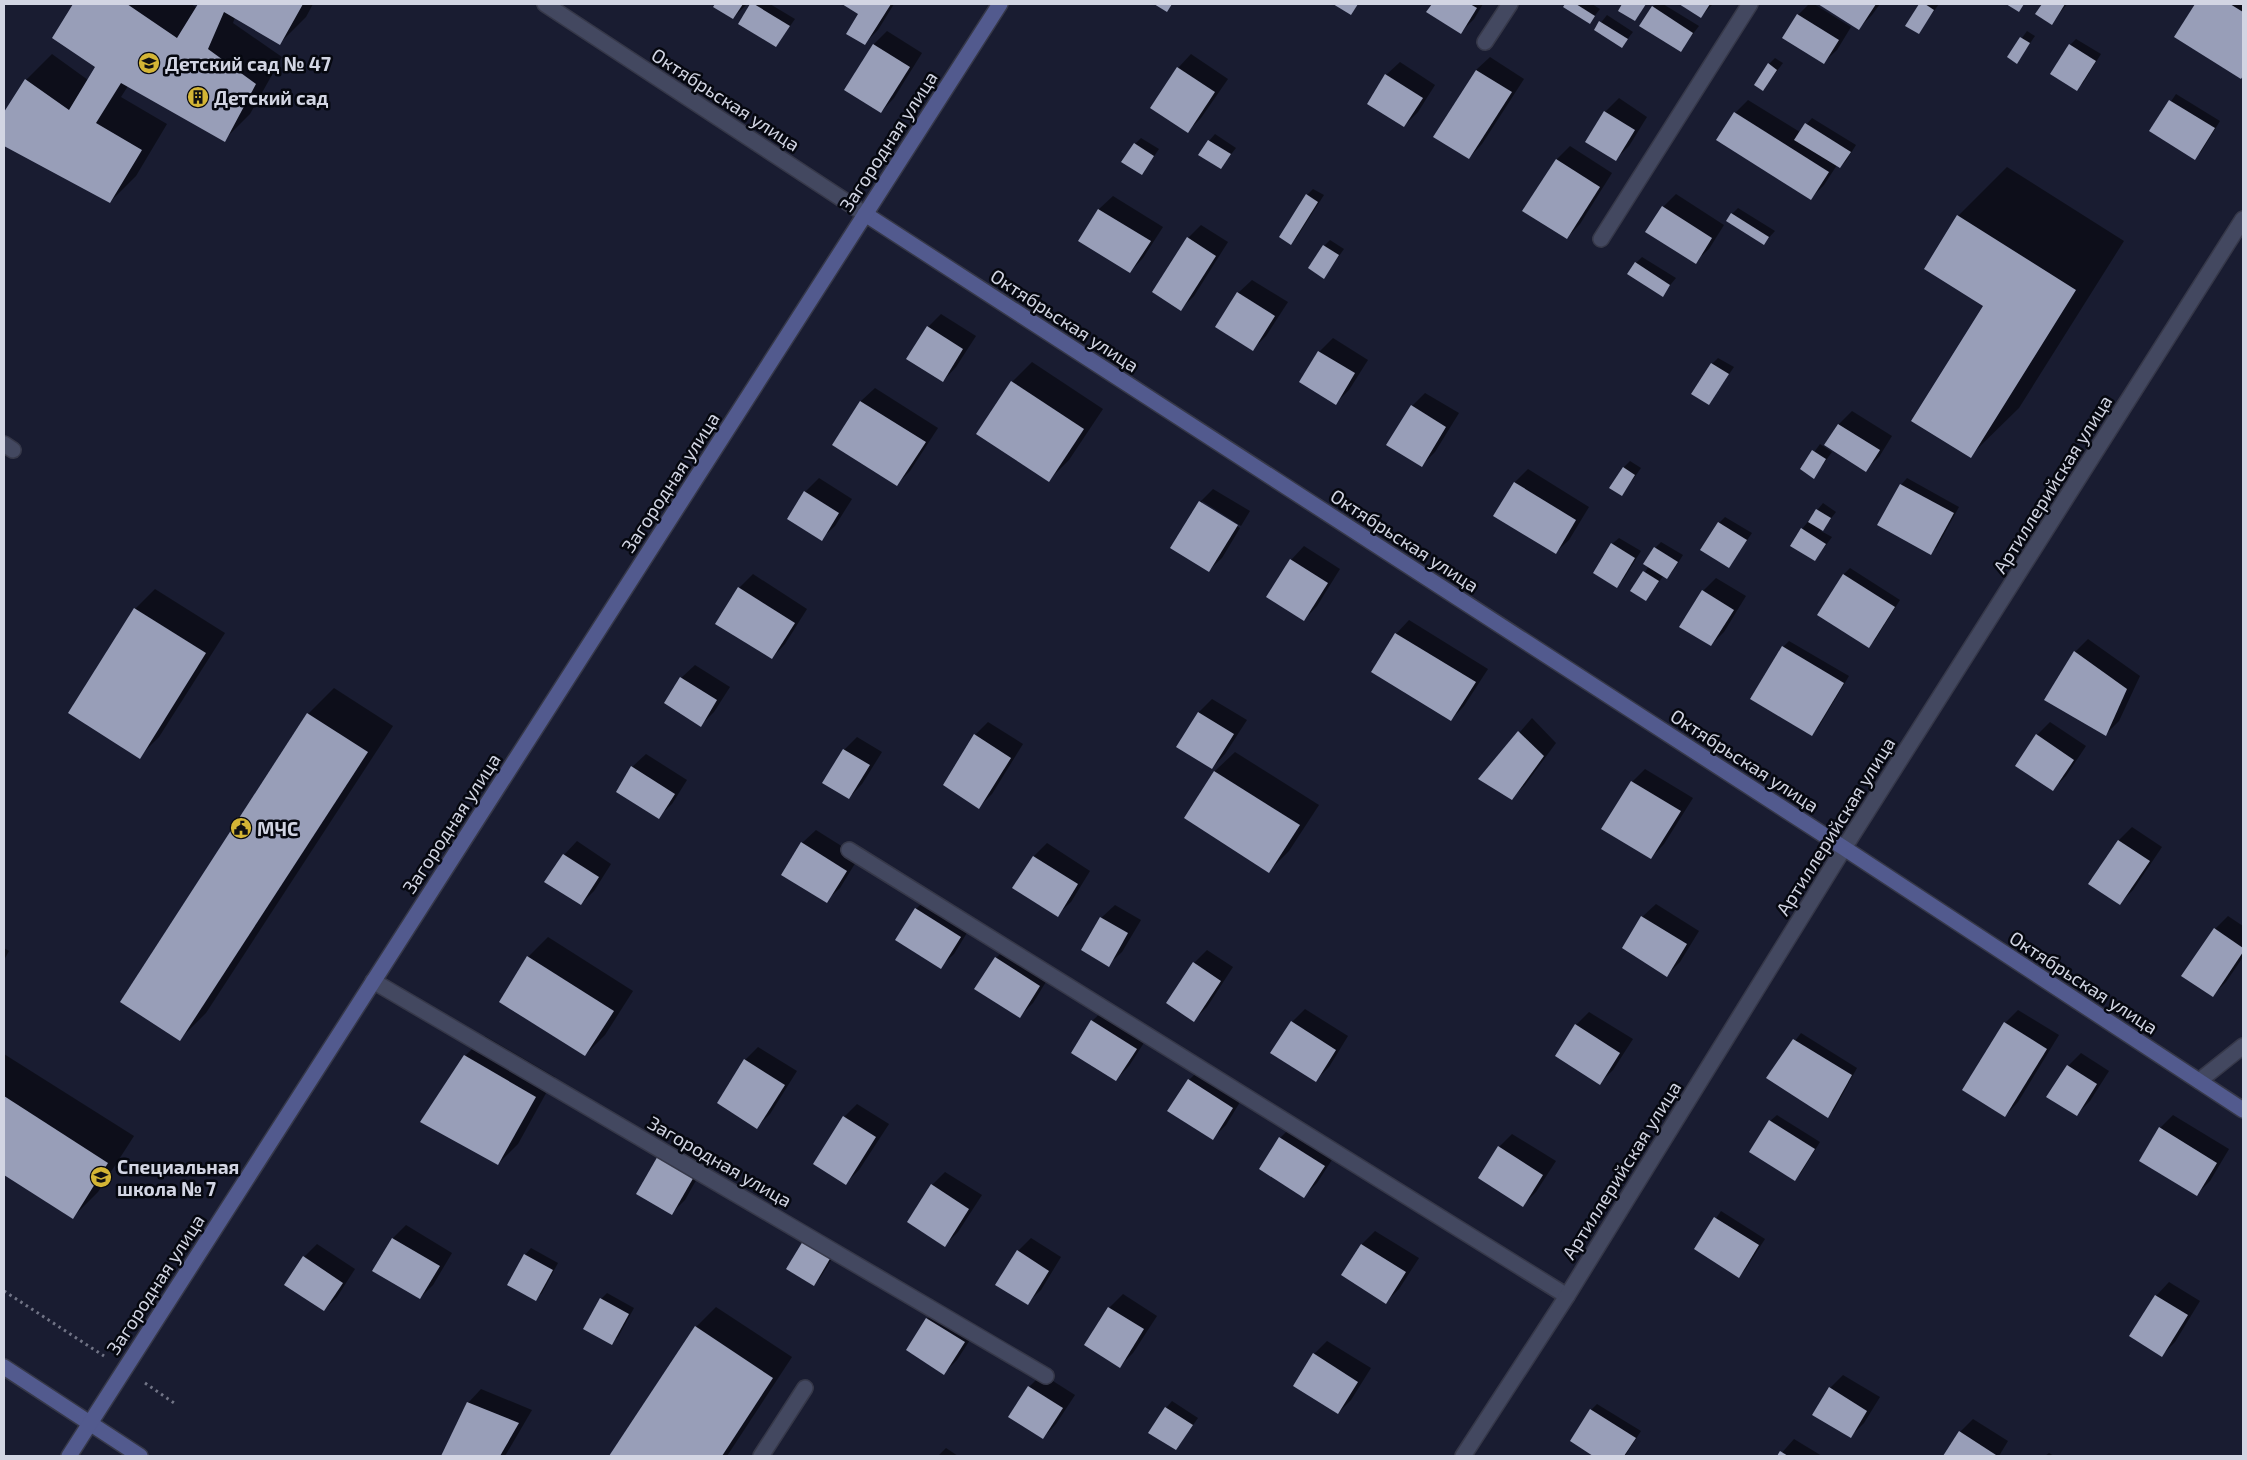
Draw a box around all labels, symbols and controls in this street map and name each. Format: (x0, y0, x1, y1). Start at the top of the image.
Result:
street label: Октябрьская улица (647, 43, 804, 156)
school or university icon: Детский сад № 47 (137, 51, 161, 75)
place label: Детский сад № 47 (165, 52, 331, 75)
street label: Загородная улица (834, 67, 943, 216)
building icon: Детский сад (186, 85, 210, 109)
place label: Детский сад (214, 86, 329, 109)
street label: Октябрьская улица (986, 264, 1143, 377)
street label: Артиллерийская улица (1988, 391, 2117, 578)
street label: Загородная улица (616, 408, 725, 557)
street label: Октябрьская улица (1326, 484, 1483, 597)
street label: Октябрьская улица (1666, 704, 1823, 817)
street label: Артиллерийская улица (1771, 733, 1900, 920)
street label: Загородная улица (397, 749, 506, 898)
public building icon: МЧС (229, 816, 253, 840)
place label: МЧС (257, 817, 298, 840)
street label: Октябрьская улица (2005, 926, 2162, 1039)
street label: Артиллерийская улица (1557, 1077, 1686, 1264)
street label: Загородная улица (643, 1110, 796, 1212)
place label: Специальная школа № 7 (117, 1155, 239, 1200)
school or university icon: Специальная школа № 7 (89, 1165, 113, 1189)
street label: Загородная улица (101, 1210, 210, 1359)

